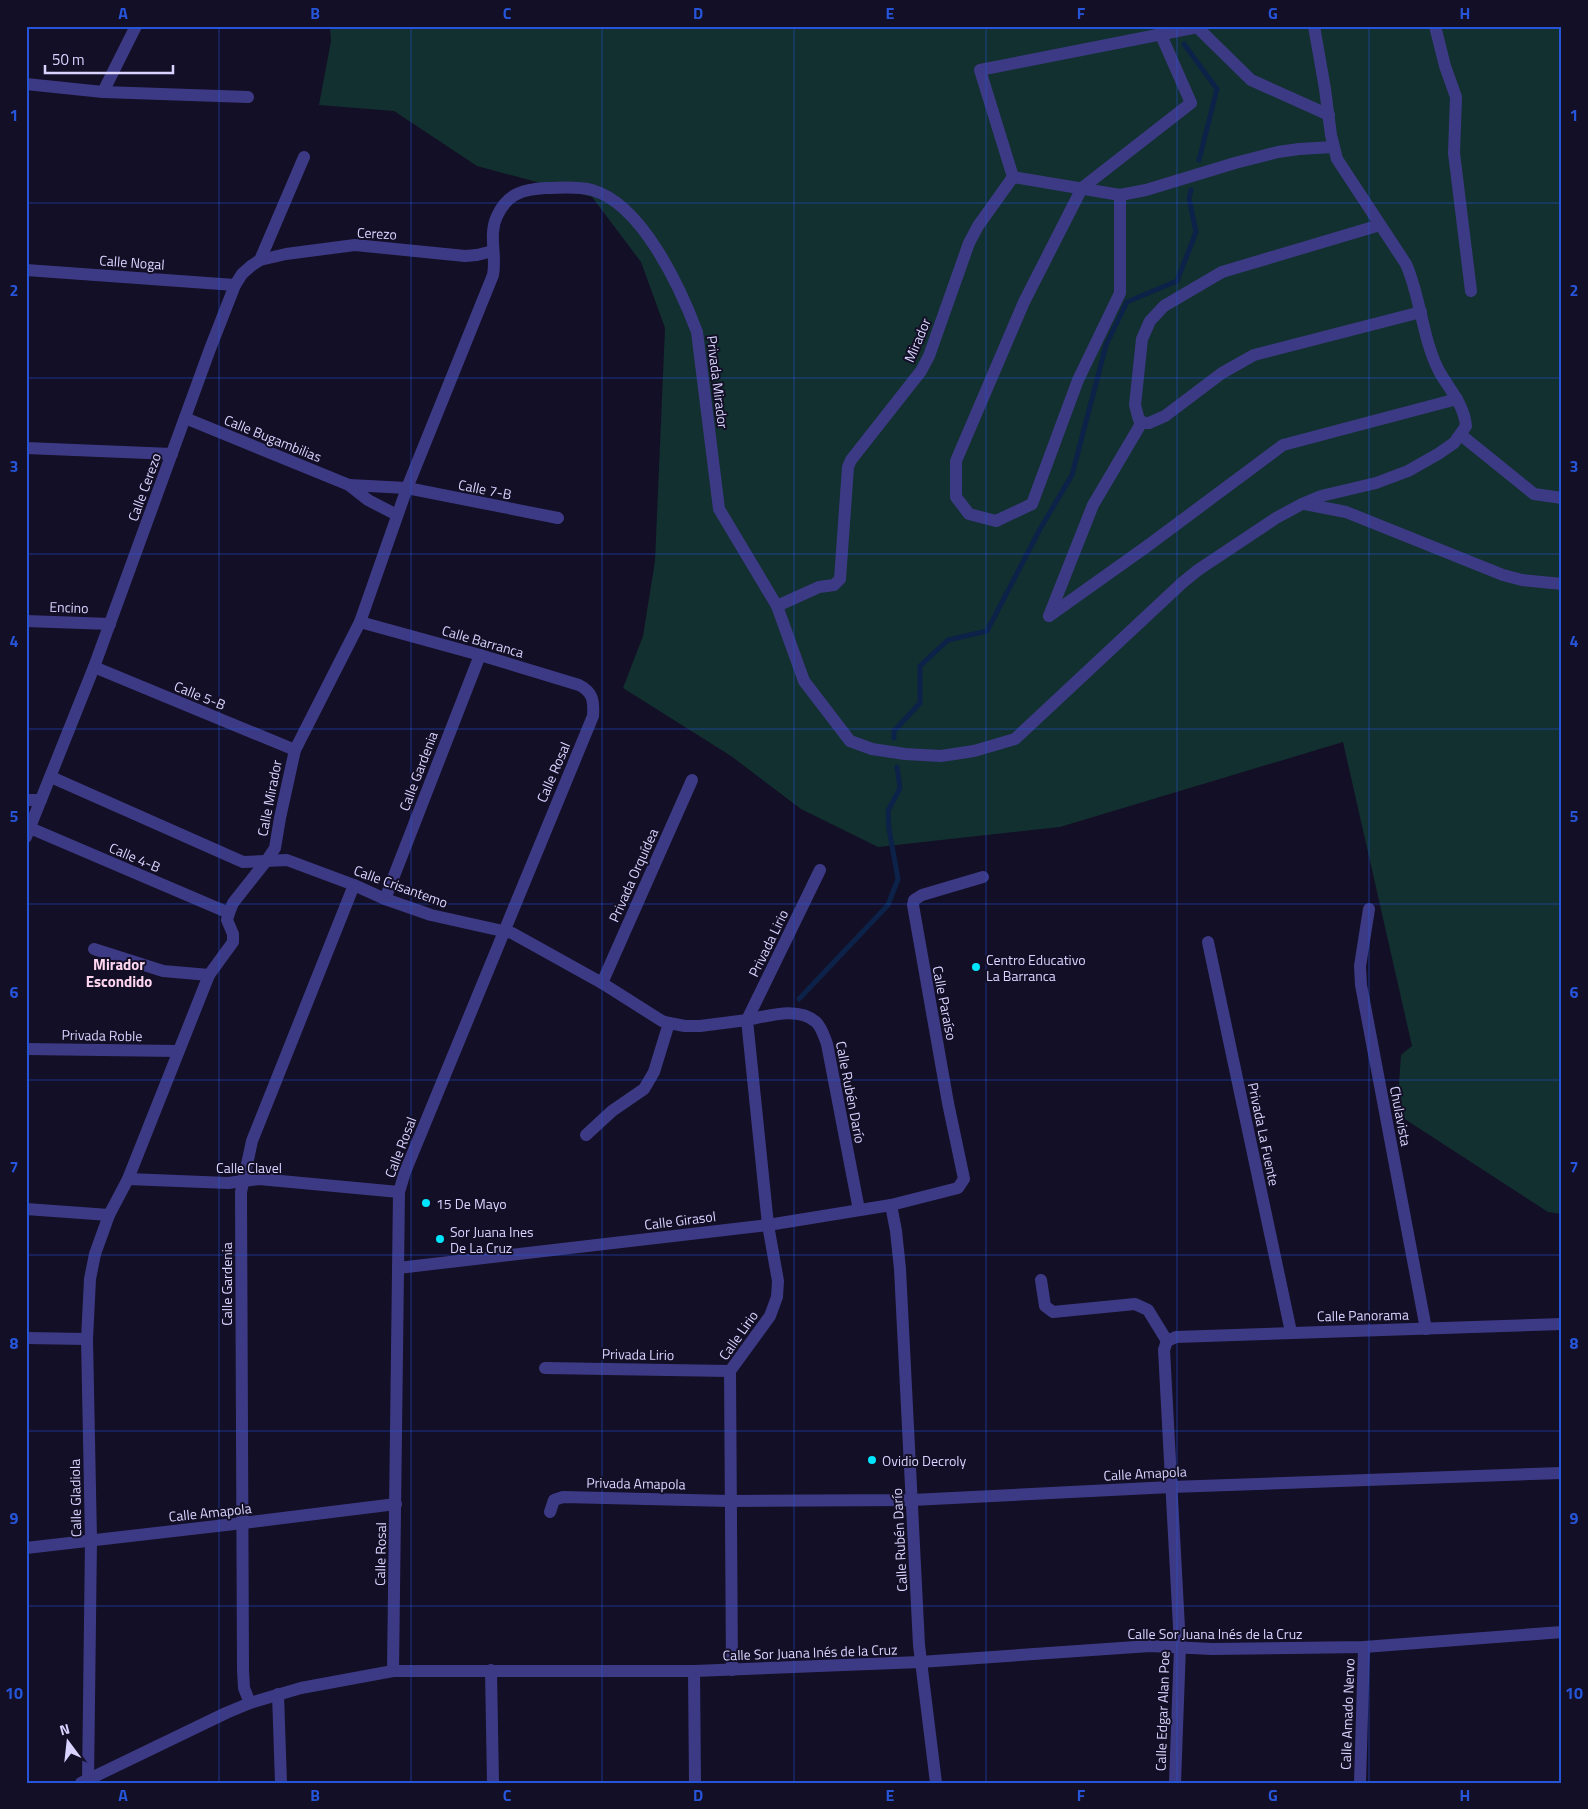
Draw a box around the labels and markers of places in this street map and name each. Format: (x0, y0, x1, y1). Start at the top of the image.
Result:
place label: Centro Educativo La Barranca (986, 949, 1086, 986)
marker: Centro Educativo La Barranca (970, 961, 982, 973)
place label: 15 De Mayo (436, 1193, 507, 1214)
marker: 15 De Mayo (420, 1197, 432, 1209)
place label: Sor Juana Ines De La Cruz (450, 1221, 534, 1258)
marker: Sor Juana Ines De La Cruz (434, 1233, 446, 1245)
place label: Ovidio Decroly (882, 1450, 967, 1471)
marker: Ovidio Decroly (866, 1454, 878, 1466)

